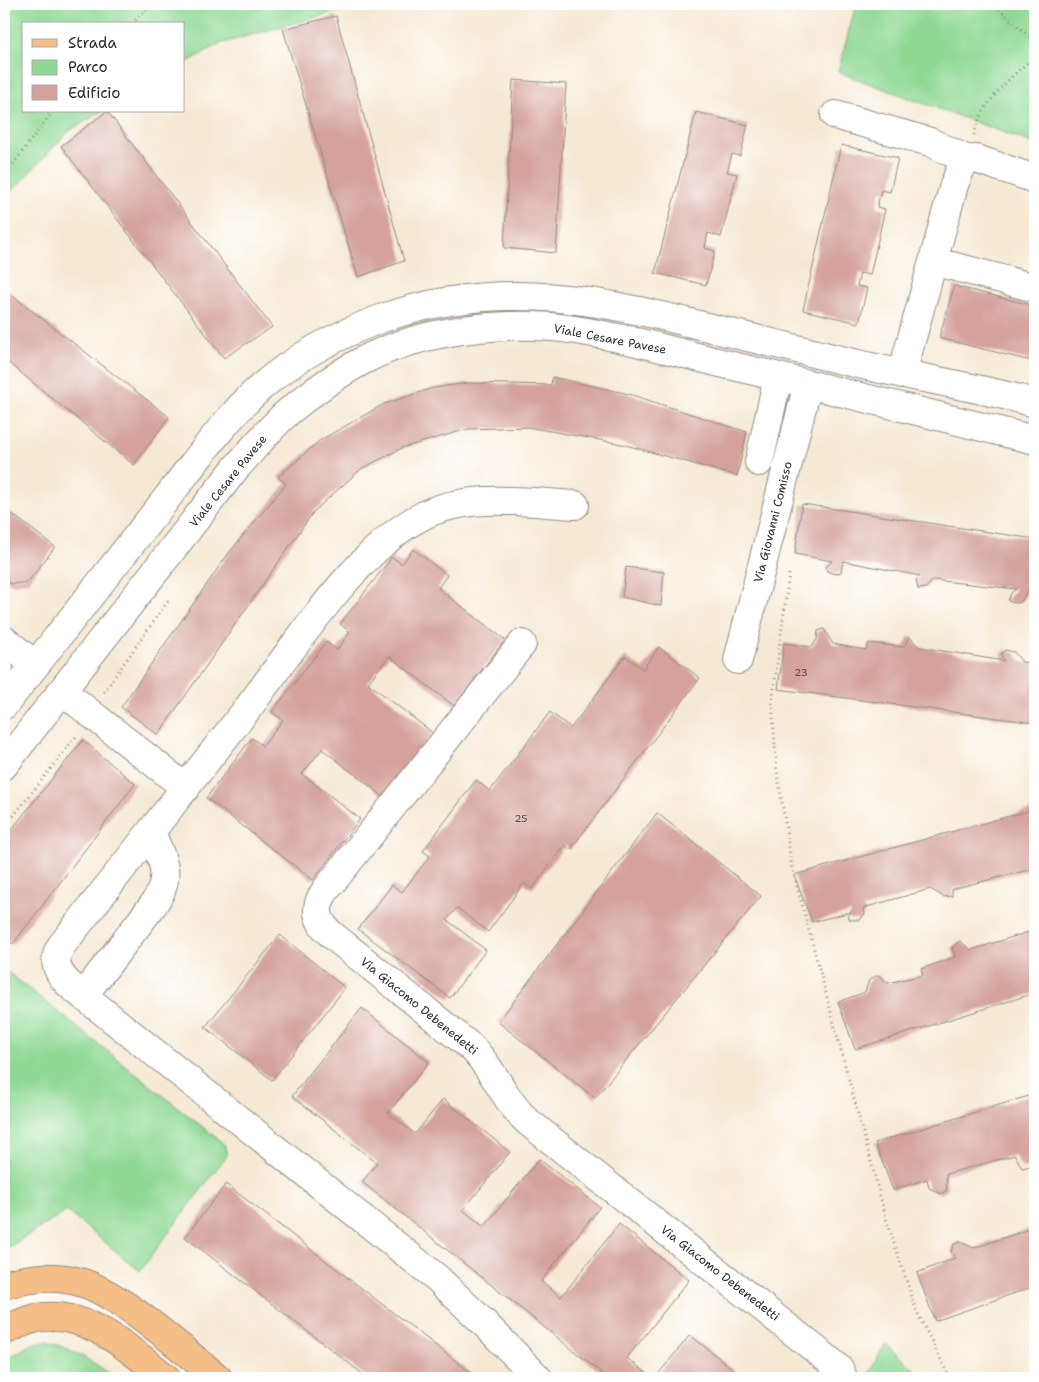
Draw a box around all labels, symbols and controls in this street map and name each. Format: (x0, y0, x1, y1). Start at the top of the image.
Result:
legend (22, 22, 185, 112)
text: Strada (68, 33, 117, 53)
text: Parco (68, 57, 108, 77)
text: Edificio (68, 83, 120, 103)
street label: Viale Cesare Pavese (552, 320, 668, 358)
street label: Viale Cesare Pavese (186, 431, 270, 531)
street label: Via Giovanni Comisso (750, 460, 796, 584)
house number: 23 (794, 666, 808, 679)
house number: 25 (515, 812, 527, 825)
street label: Via Giacomo Debenedetti (357, 954, 481, 1058)
street label: Via Giacomo Debenedetti (657, 1221, 783, 1325)

